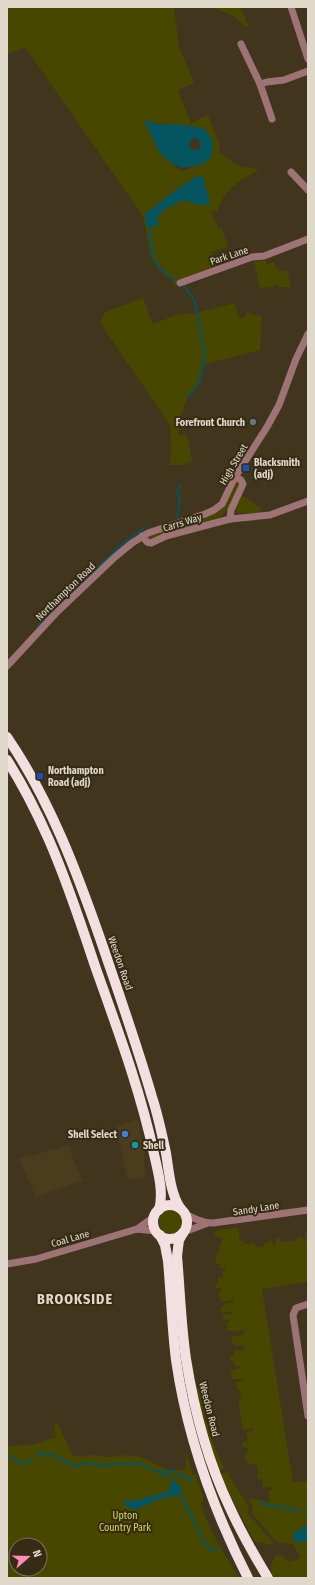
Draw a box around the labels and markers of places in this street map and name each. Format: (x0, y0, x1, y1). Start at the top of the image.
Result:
place label: Forefront Church (176, 417, 245, 429)
marker: Forefront Church (248, 417, 258, 427)
place label: Blacksmith (adj) (254, 457, 300, 481)
marker: Blacksmith (adj) (241, 463, 251, 473)
place label: Northampton Road (adj) (48, 765, 104, 789)
marker: Northampton Road (adj) (35, 771, 45, 781)
place label: Shell Select (68, 1129, 117, 1141)
marker: Shell Select (120, 1129, 130, 1139)
marker: Shell (130, 1140, 140, 1150)
place label: Shell (143, 1140, 164, 1152)

